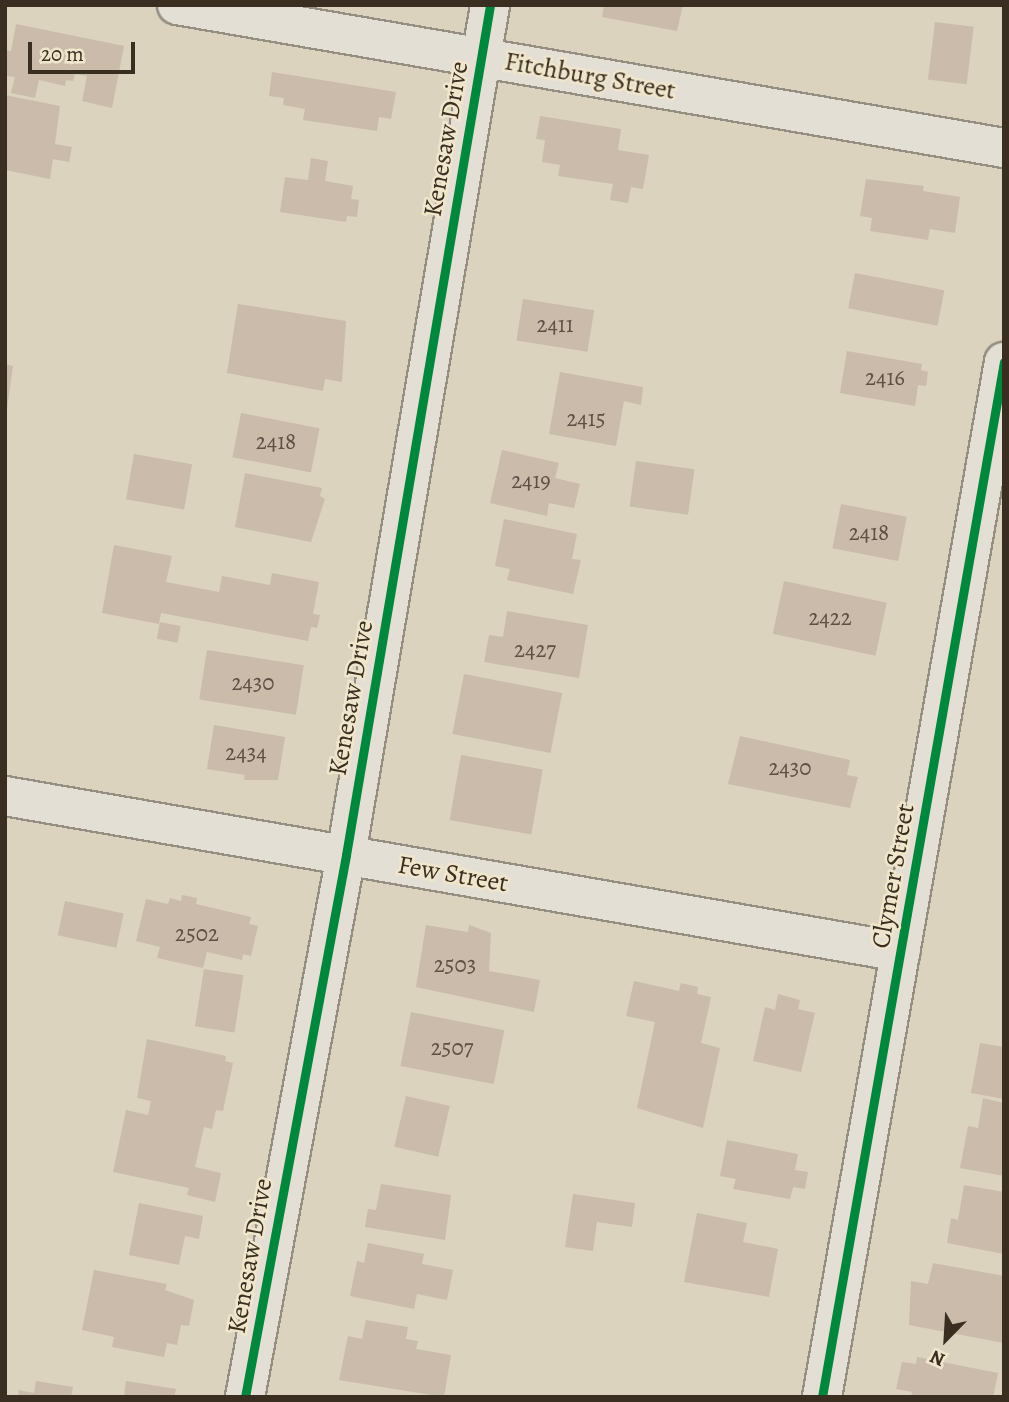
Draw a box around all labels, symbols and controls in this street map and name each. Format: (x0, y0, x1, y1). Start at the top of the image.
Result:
scale bar (32, 28, 138, 72)
text: 20 m (41, 40, 84, 68)
street label: Fitchburg Street (502, 46, 678, 106)
street label: Kenesaw Drive (417, 59, 475, 219)
house number: 2411 (536, 311, 574, 339)
house number: 2416 (865, 364, 905, 392)
house number: 2415 (566, 405, 606, 433)
house number: 2418 (256, 428, 296, 456)
house number: 2419 (511, 467, 551, 495)
house number: 2418 (849, 519, 889, 547)
house number: 2422 (808, 604, 852, 632)
street label: Kenesaw Drive (322, 618, 380, 778)
house number: 2427 (514, 636, 556, 664)
house number: 2430 (231, 669, 275, 697)
house number: 2434 (225, 739, 267, 767)
house number: 2430 (768, 754, 812, 782)
street label: Clymer Street (865, 801, 921, 951)
street label: Few Street (396, 849, 510, 899)
house number: 2502 (175, 920, 219, 948)
house number: 2503 (434, 951, 476, 979)
house number: 2507 (431, 1034, 473, 1062)
street label: Kenesaw Drive (221, 1176, 279, 1336)
north arrow (911, 1304, 981, 1374)
text: N (926, 1343, 949, 1373)

